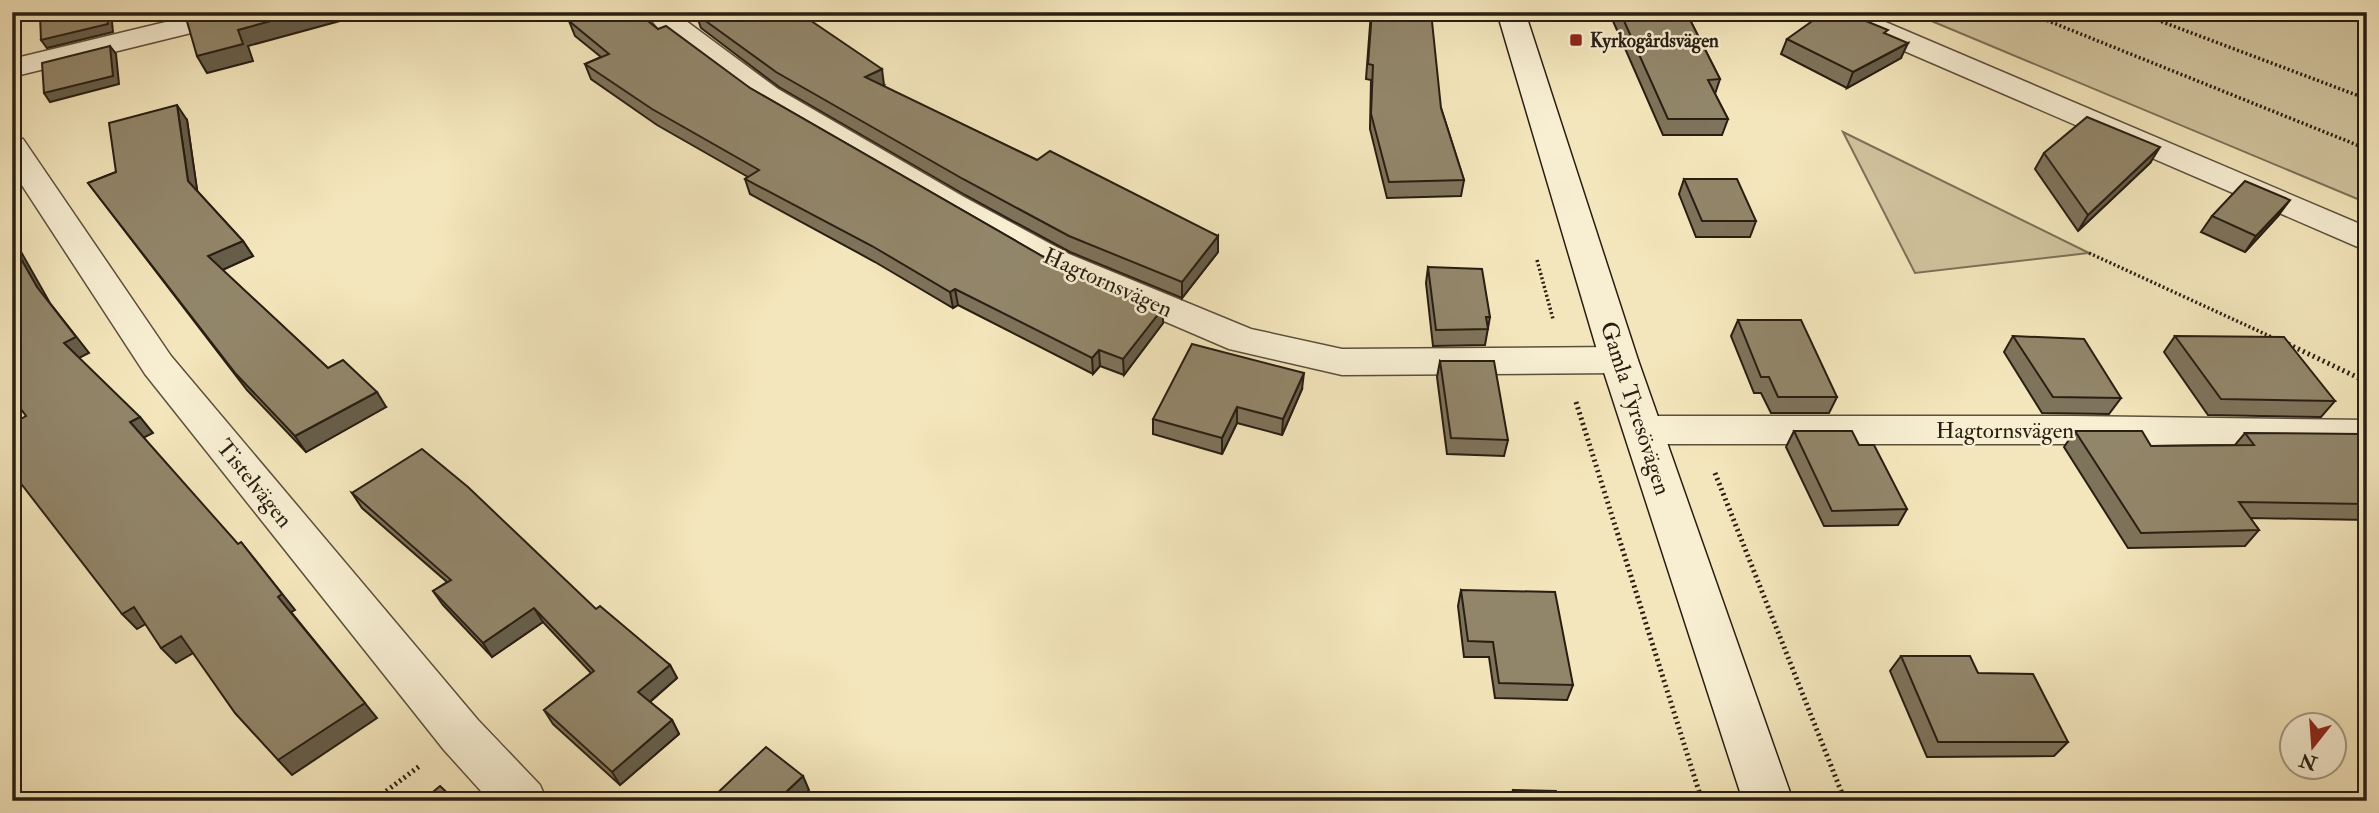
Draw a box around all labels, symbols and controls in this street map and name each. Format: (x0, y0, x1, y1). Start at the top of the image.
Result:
place label: Kyrkogårdsvägen (1590, 29, 1719, 54)
marker: Kyrkogårdsvägen (1568, 32, 1584, 48)
street label: Hagtornsvägen (1039, 241, 1177, 324)
street label: Gamla Tyresövägen (1594, 318, 1677, 499)
street label: Hagtornsvägen (1936, 416, 2074, 445)
street label: Tistelvägen (210, 433, 299, 534)
north arrow (2278, 712, 2348, 782)
text: N (2296, 747, 2321, 776)

